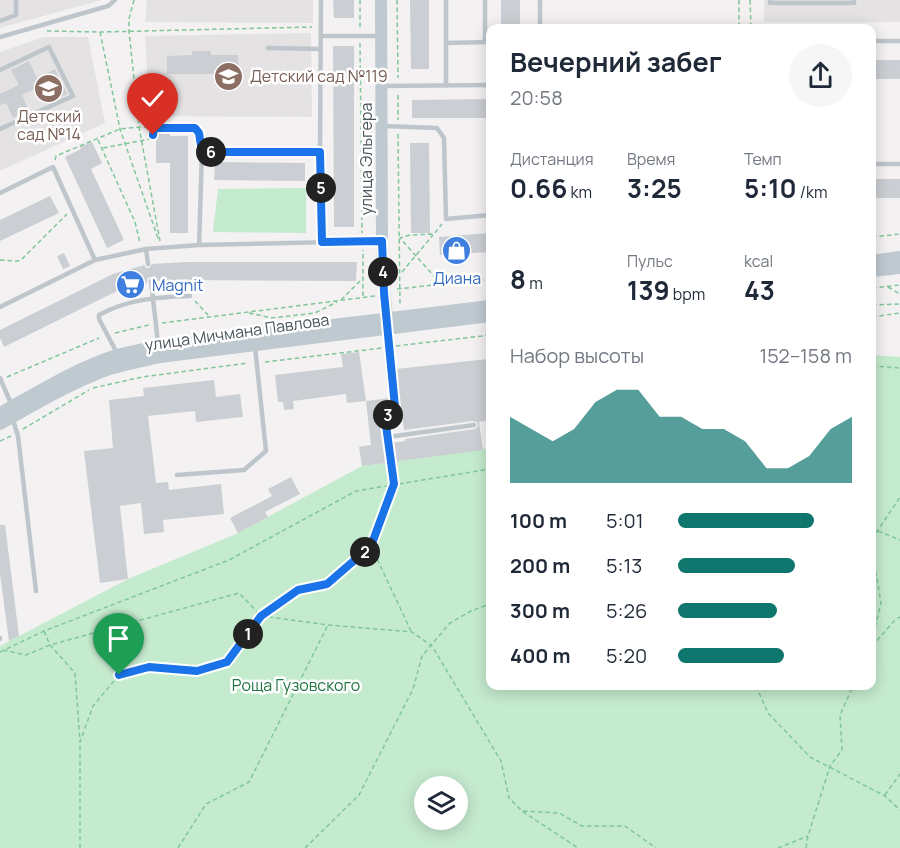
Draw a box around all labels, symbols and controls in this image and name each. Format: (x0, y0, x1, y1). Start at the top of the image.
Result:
text: Вечерний забег (510, 43, 722, 80)
button: share (789, 44, 852, 107)
school or university icon: Детский сад №119 (213, 60, 245, 92)
place label: Детский сад №119 (250, 65, 388, 87)
school or university icon: Детский сад №14 (33, 72, 65, 104)
pin (127, 73, 178, 135)
icon: check (136, 82, 169, 115)
text: 20:58 (510, 84, 563, 111)
street label: улица Эльгера (355, 103, 377, 215)
place label: Детский сад №14 (17, 105, 81, 145)
pin: 6 (196, 137, 226, 167)
text: 6 (206, 141, 216, 163)
text: Дистанция (510, 148, 594, 170)
text: Время (627, 148, 675, 170)
text: Темп (744, 148, 782, 170)
text: 0.66 (510, 170, 567, 206)
text: 3:25 (627, 170, 682, 206)
text: 5:10 (744, 170, 797, 206)
pin: 5 (306, 173, 336, 203)
text: 5 (316, 177, 326, 199)
text: km (567, 181, 592, 203)
text: /km (797, 181, 828, 203)
shop icon: Диана (441, 234, 473, 266)
text: Пульс (627, 250, 673, 272)
text: kcal (744, 250, 773, 272)
pin: 4 (368, 257, 398, 287)
text: 4 (378, 261, 388, 283)
text: 8 (510, 261, 526, 297)
place label: Диана (433, 267, 481, 289)
supermarket icon: Magnit (115, 269, 147, 301)
text: m (526, 272, 543, 294)
text: 139 (627, 272, 670, 308)
text: 43 (744, 272, 775, 308)
place label: Magnit (152, 274, 203, 296)
text: bpm (670, 283, 705, 305)
street label: улица Мичмана Павлова (143, 308, 331, 356)
text: Набор высоты (510, 342, 644, 369)
text: 152–158 m (759, 342, 852, 369)
pin: 3 (373, 400, 403, 430)
text: 3 (383, 404, 393, 426)
text: 100 m (510, 507, 567, 534)
text: 5:01 (606, 507, 644, 534)
pin: 2 (350, 537, 380, 567)
text: 2 (360, 541, 370, 563)
text: 200 m (510, 552, 570, 579)
text: 5:13 (606, 552, 642, 579)
text: 300 m (510, 597, 570, 624)
text: 5:26 (606, 597, 647, 624)
pin (93, 613, 144, 675)
pin: 1 (233, 619, 263, 649)
icon: arrive (102, 622, 135, 655)
text: 1 (244, 623, 252, 645)
text: 400 m (510, 642, 570, 669)
text: 5:20 (606, 642, 647, 669)
park label: Роща Гузовского (232, 674, 360, 696)
map controls (414, 776, 468, 830)
button: layers (414, 776, 468, 830)

